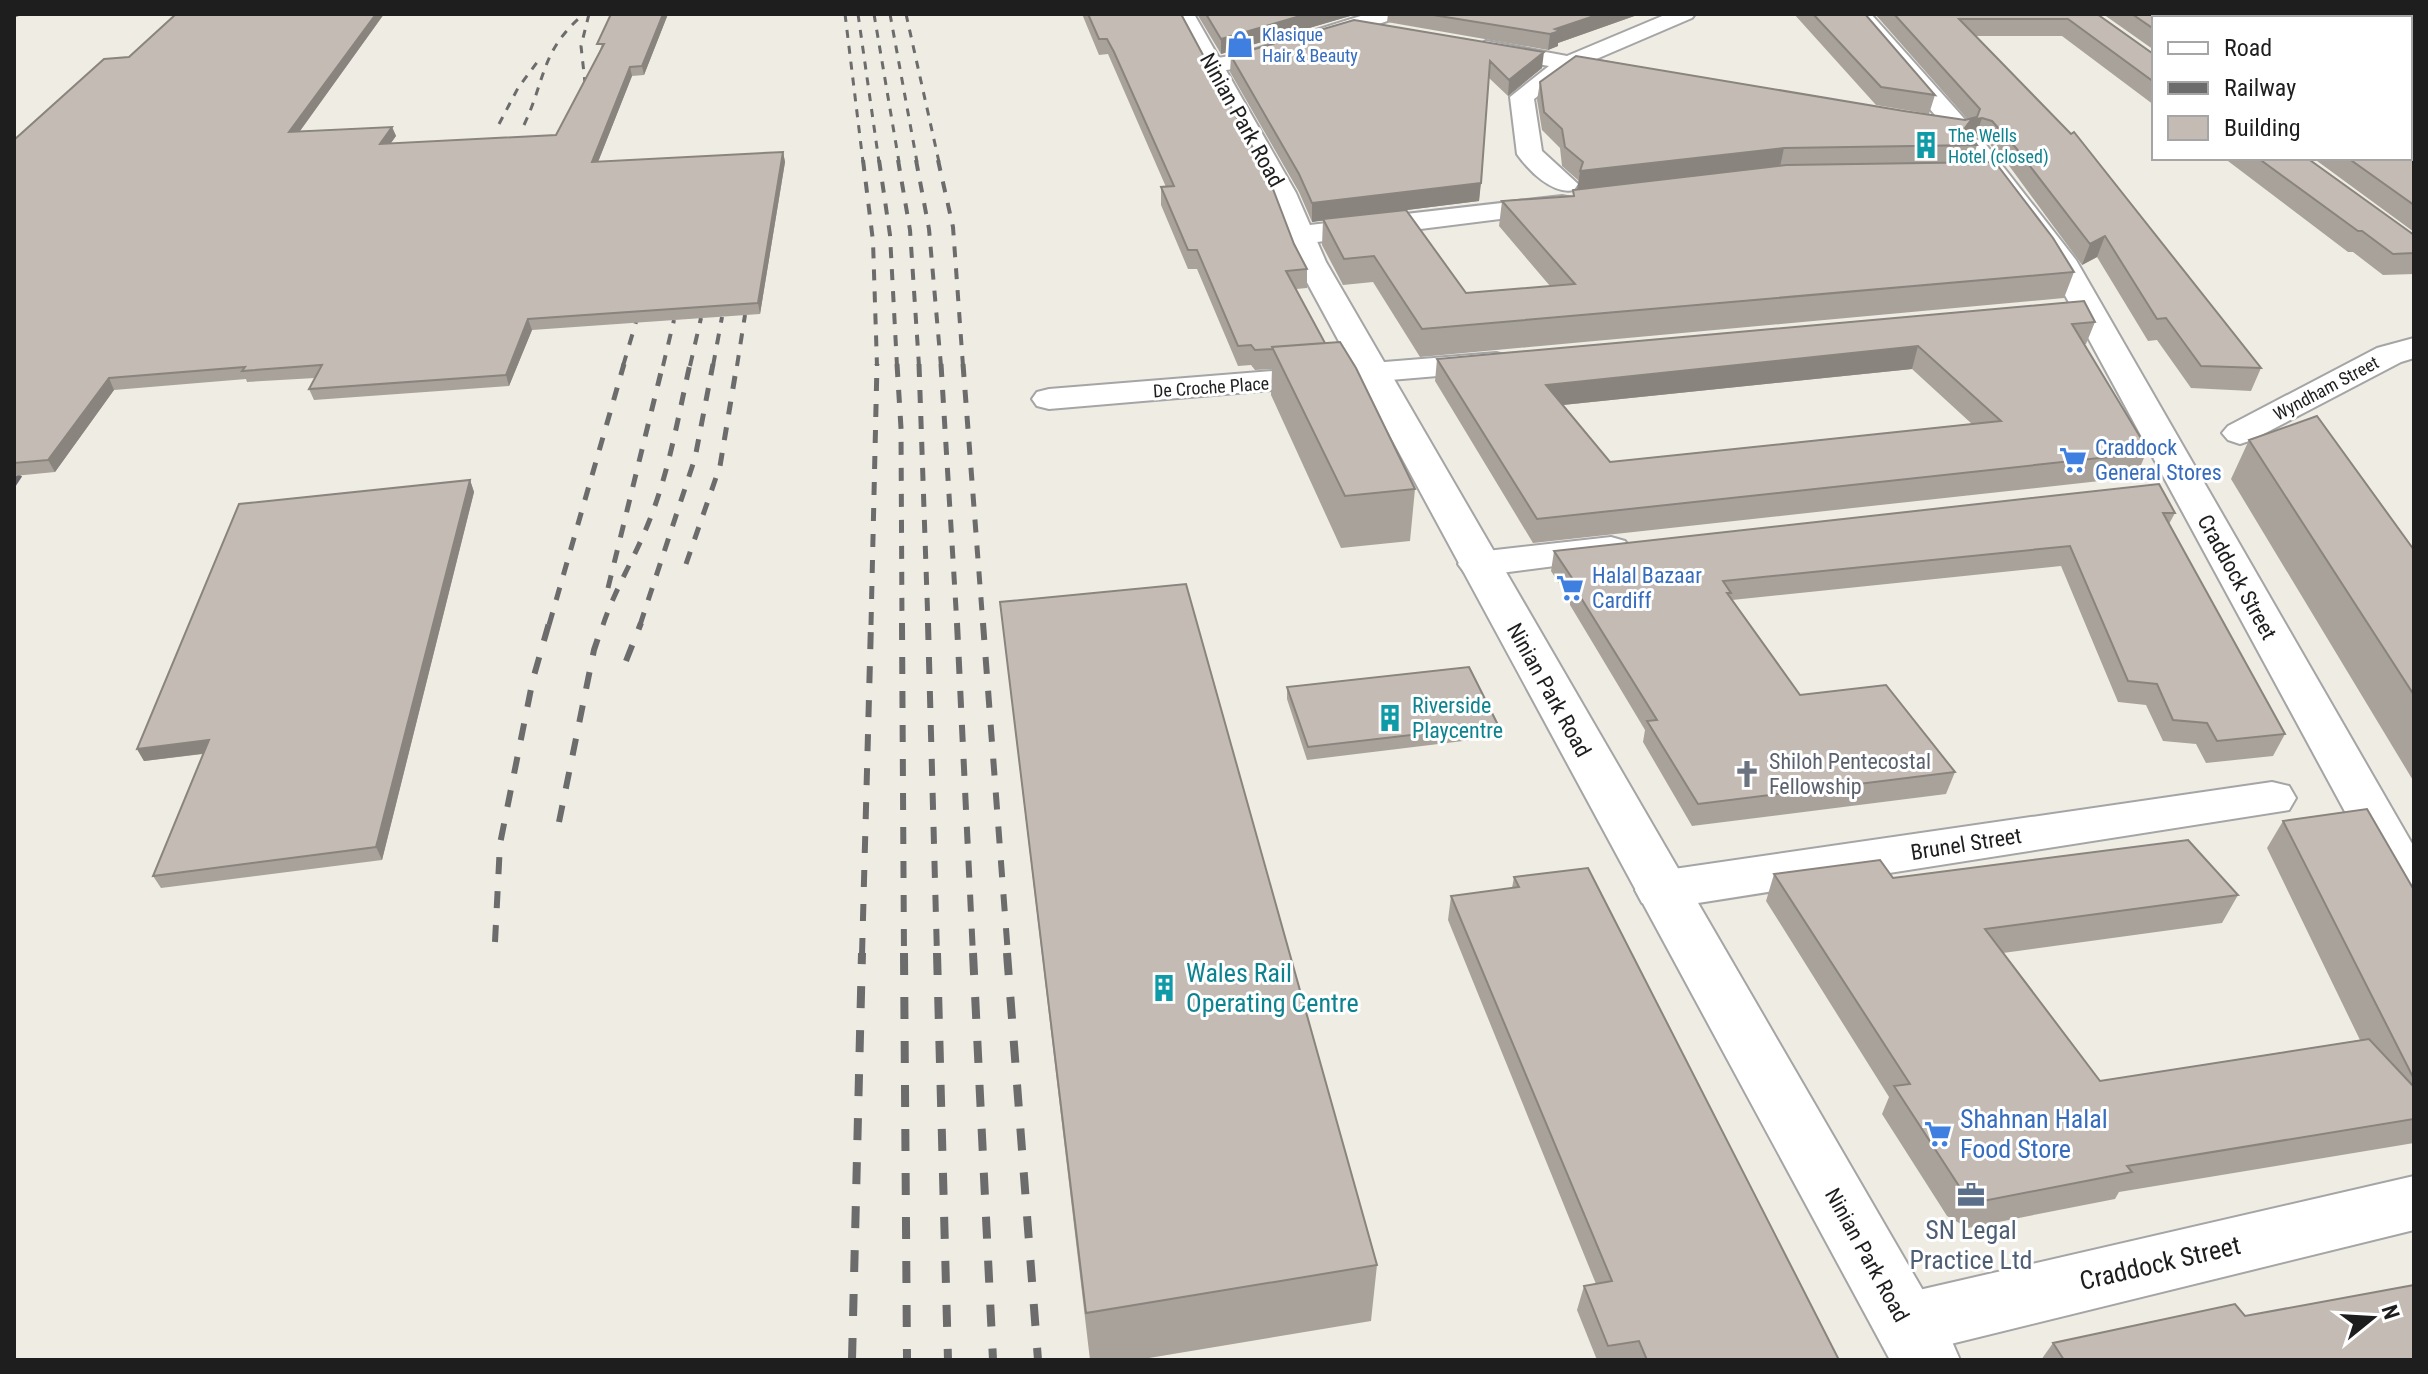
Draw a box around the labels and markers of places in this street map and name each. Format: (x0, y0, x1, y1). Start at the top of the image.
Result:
place label: Klasique Hair & Beauty (1262, 24, 1358, 66)
shop icon: Klasique Hair & Beauty (1225, 29, 1255, 59)
place label: The Wells Hotel (closed) (1948, 125, 2049, 168)
building icon: The Wells Hotel (closed) (1911, 130, 1941, 160)
place label: Craddock General Stores (2095, 435, 2222, 485)
supermarket icon: Craddock General Stores (2058, 445, 2088, 475)
place label: Halal Bazaar Cardiff (1592, 563, 1702, 613)
supermarket icon: Halal Bazaar Cardiff (1555, 573, 1585, 603)
place label: Riverside Playcentre (1412, 693, 1503, 743)
building icon: Riverside Playcentre (1375, 703, 1405, 733)
place label: Shiloh Pentecostal Fellowship (1769, 749, 1931, 799)
church icon: Shiloh Pentecostal Fellowship (1732, 759, 1762, 789)
place label: Wales Rail Operating Centre (1186, 958, 1359, 1018)
building icon: Wales Rail Operating Centre (1149, 973, 1179, 1003)
place label: Shahnan Halal Food Store (1960, 1104, 2108, 1164)
supermarket icon: Shahnan Halal Food Store (1923, 1119, 1953, 1149)
office icon: SN Legal Practice Ltd (1956, 1180, 1986, 1210)
place label: SN Legal Practice Ltd (1909, 1215, 2033, 1275)

